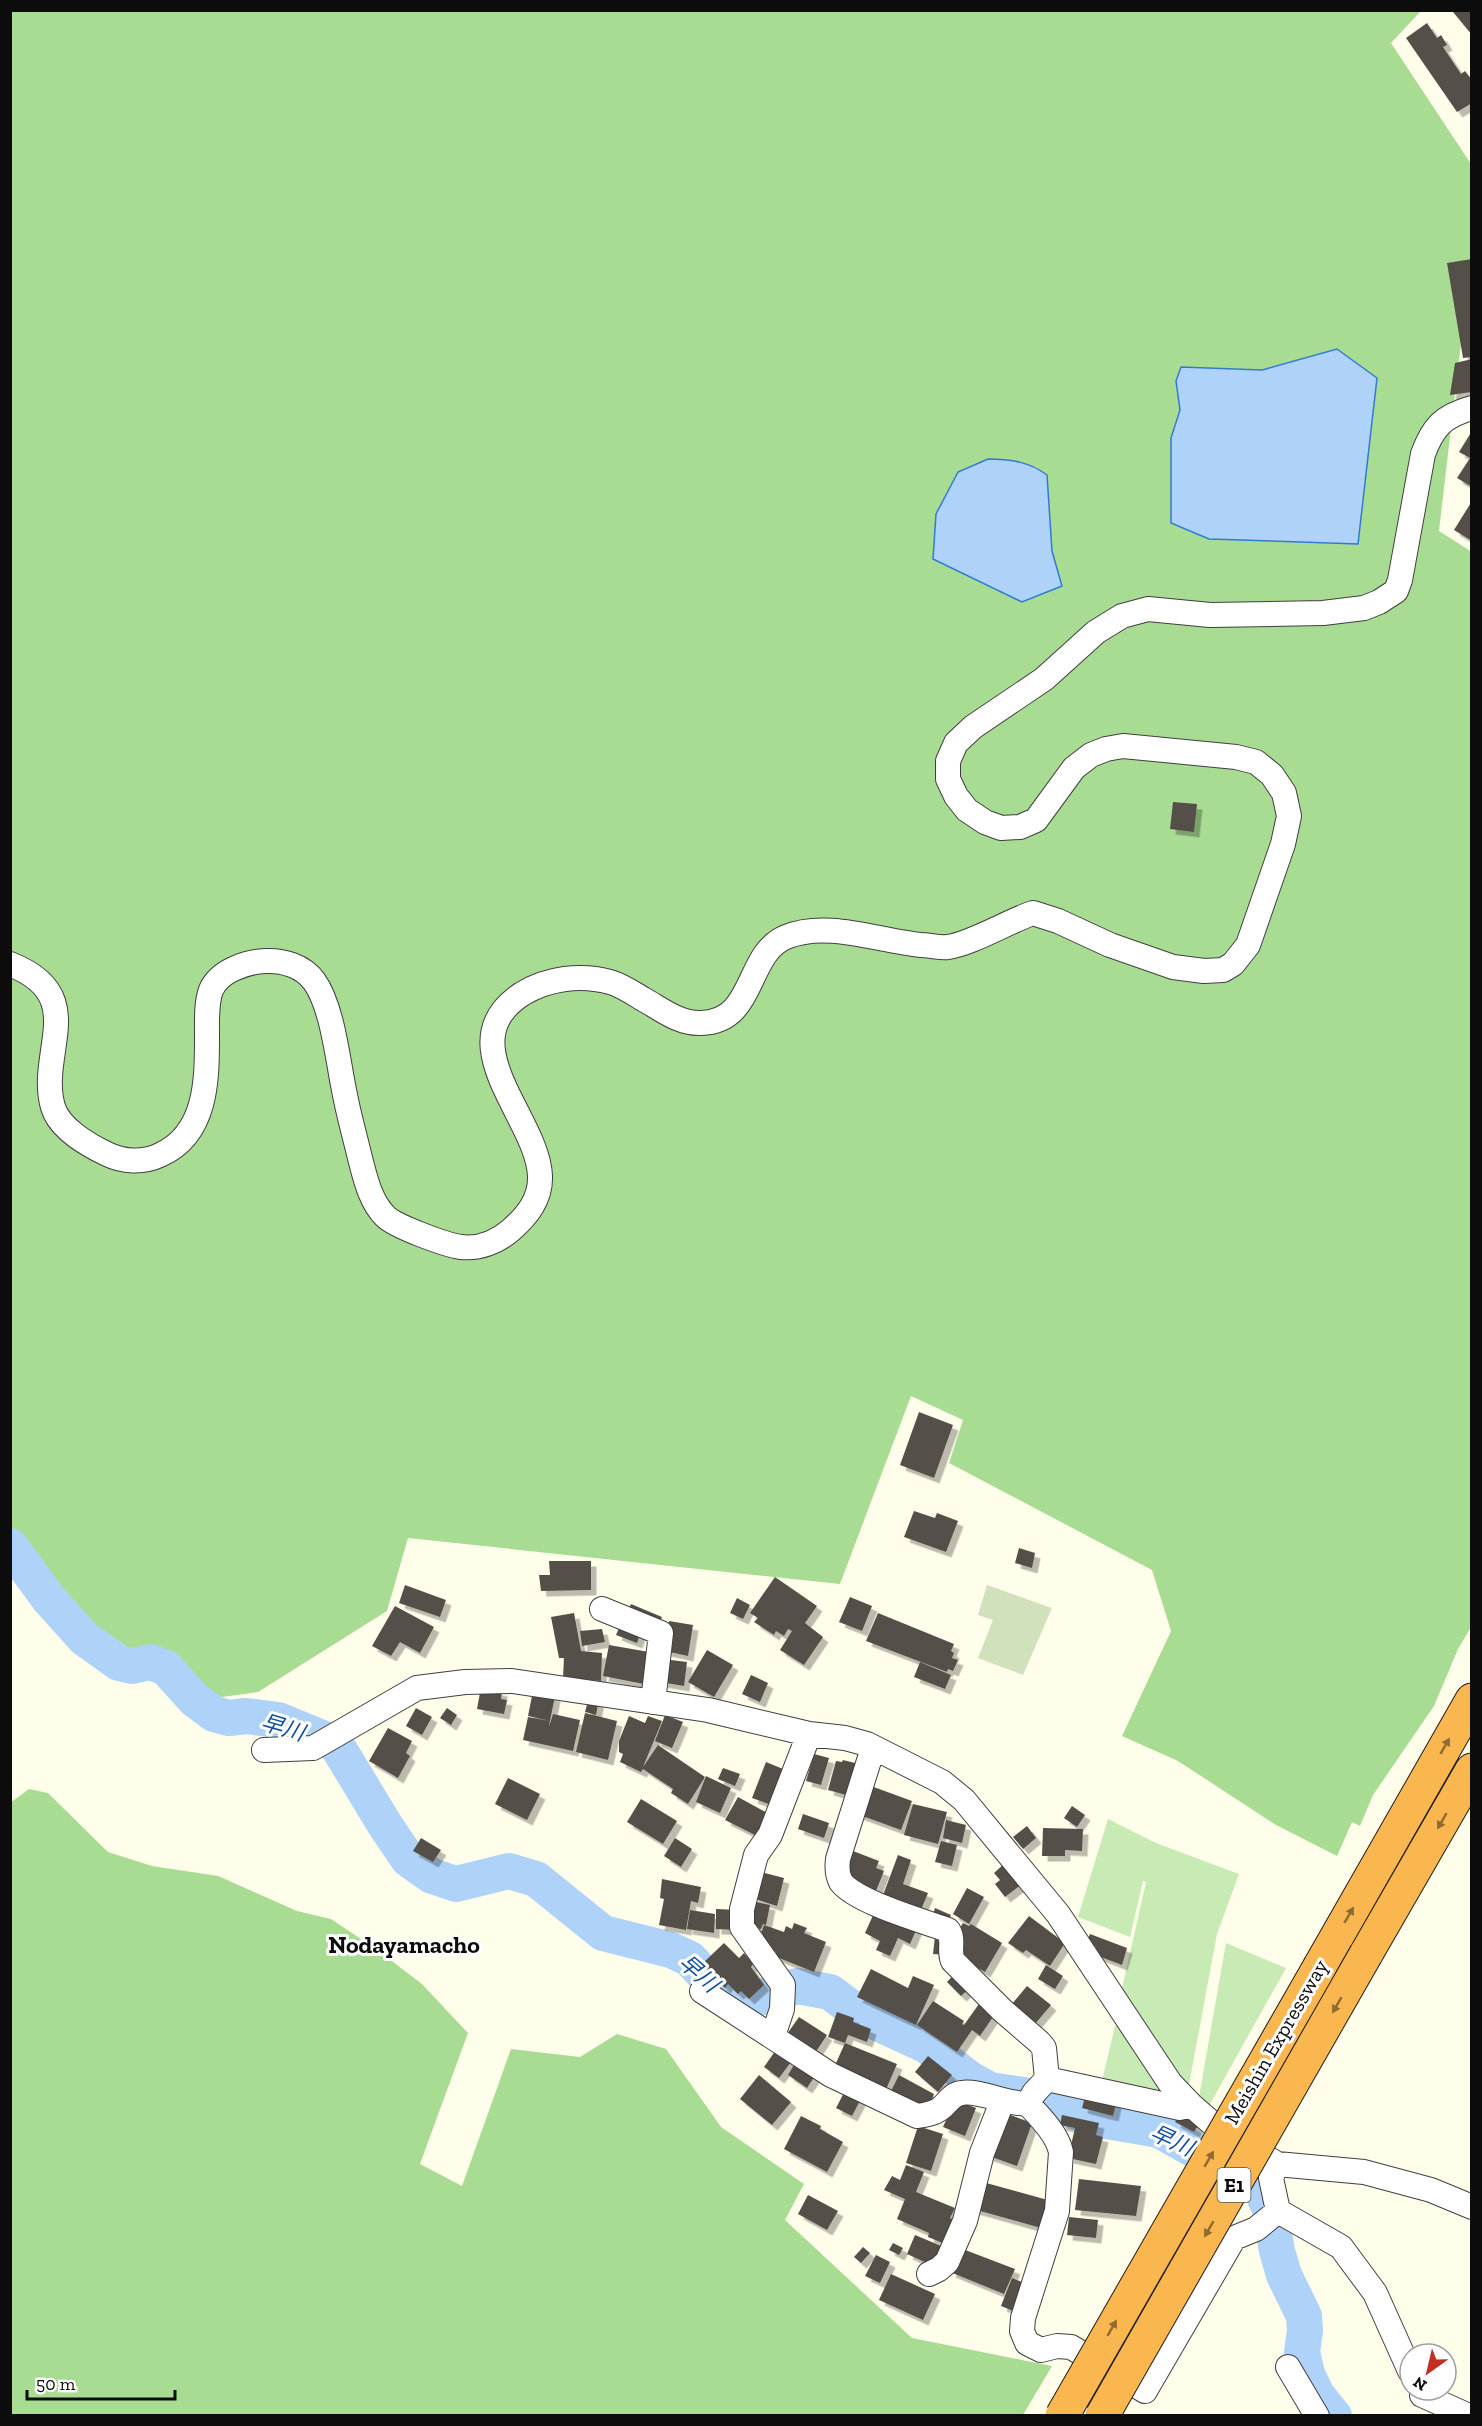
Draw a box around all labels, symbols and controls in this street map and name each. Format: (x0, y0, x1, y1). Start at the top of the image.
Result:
water label: 早川 (258, 1708, 310, 1747)
one-way arrow (1440, 1737, 1450, 1754)
one-way arrow (1437, 1813, 1448, 1829)
one-way arrow (1343, 1907, 1353, 1924)
district label: Nodayamacho (328, 1930, 480, 1959)
water label: 早川 (673, 1949, 726, 1999)
street label: Meishin Expressway (1218, 1955, 1333, 2128)
one-way arrow (1332, 1997, 1342, 2014)
water label: 早川 (1146, 2119, 1199, 2163)
one-way arrow (1204, 2150, 1214, 2167)
road number: E1 (1218, 2168, 1250, 2202)
one-way arrow (1204, 2221, 1214, 2238)
one-way arrow (1107, 2319, 1117, 2336)
north arrow (1398, 2342, 1458, 2402)
scale bar (27, 2363, 176, 2401)
text: 50 m (36, 2373, 76, 2395)
text: N (1410, 2373, 1430, 2395)

